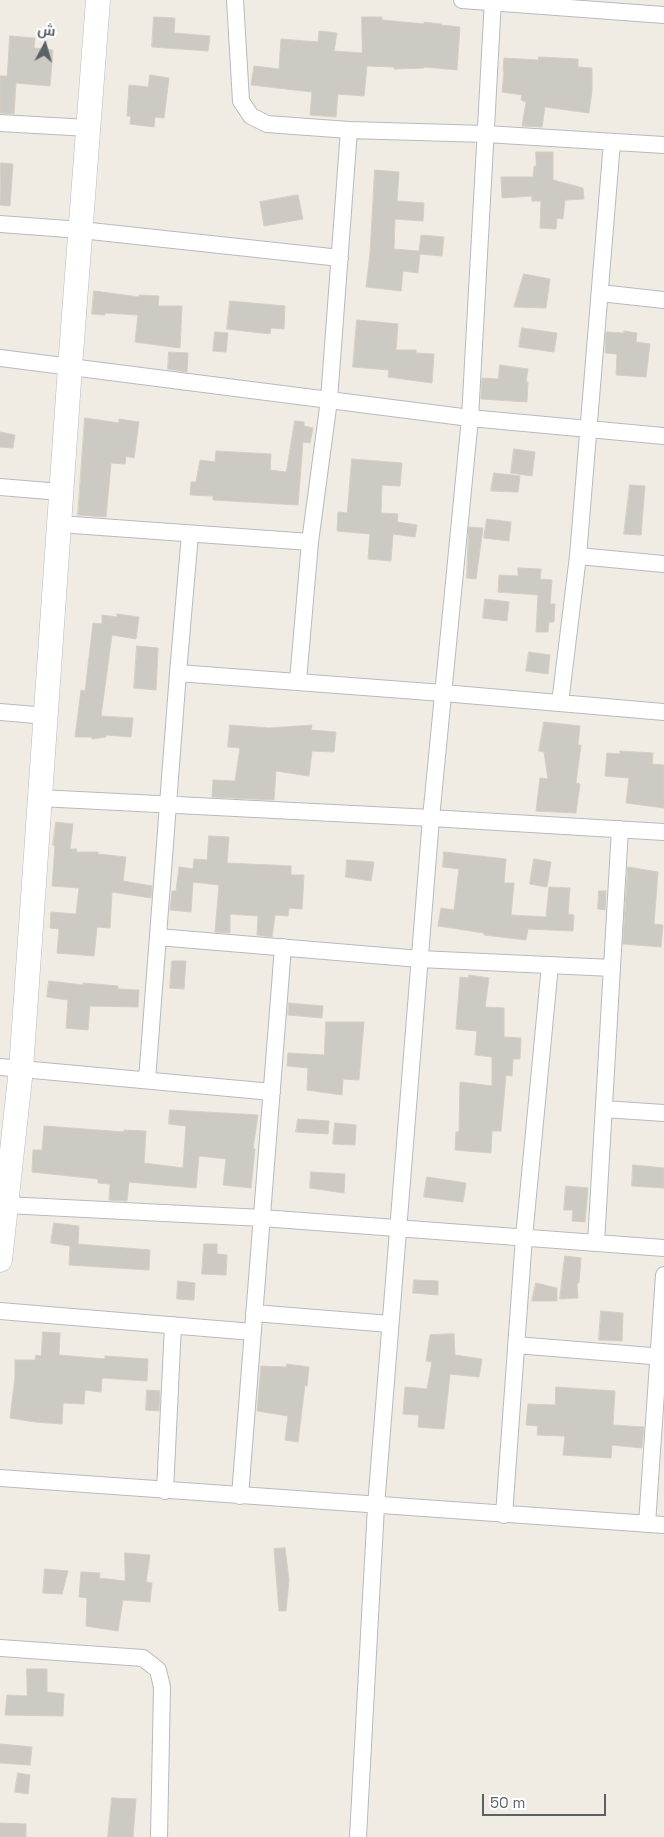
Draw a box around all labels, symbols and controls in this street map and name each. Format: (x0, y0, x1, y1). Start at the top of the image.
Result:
north arrow (20, 20, 70, 70)
text: ش (37, 20, 56, 40)
scale bar (484, 1784, 608, 1816)
text: 50 m (490, 1793, 525, 1812)

